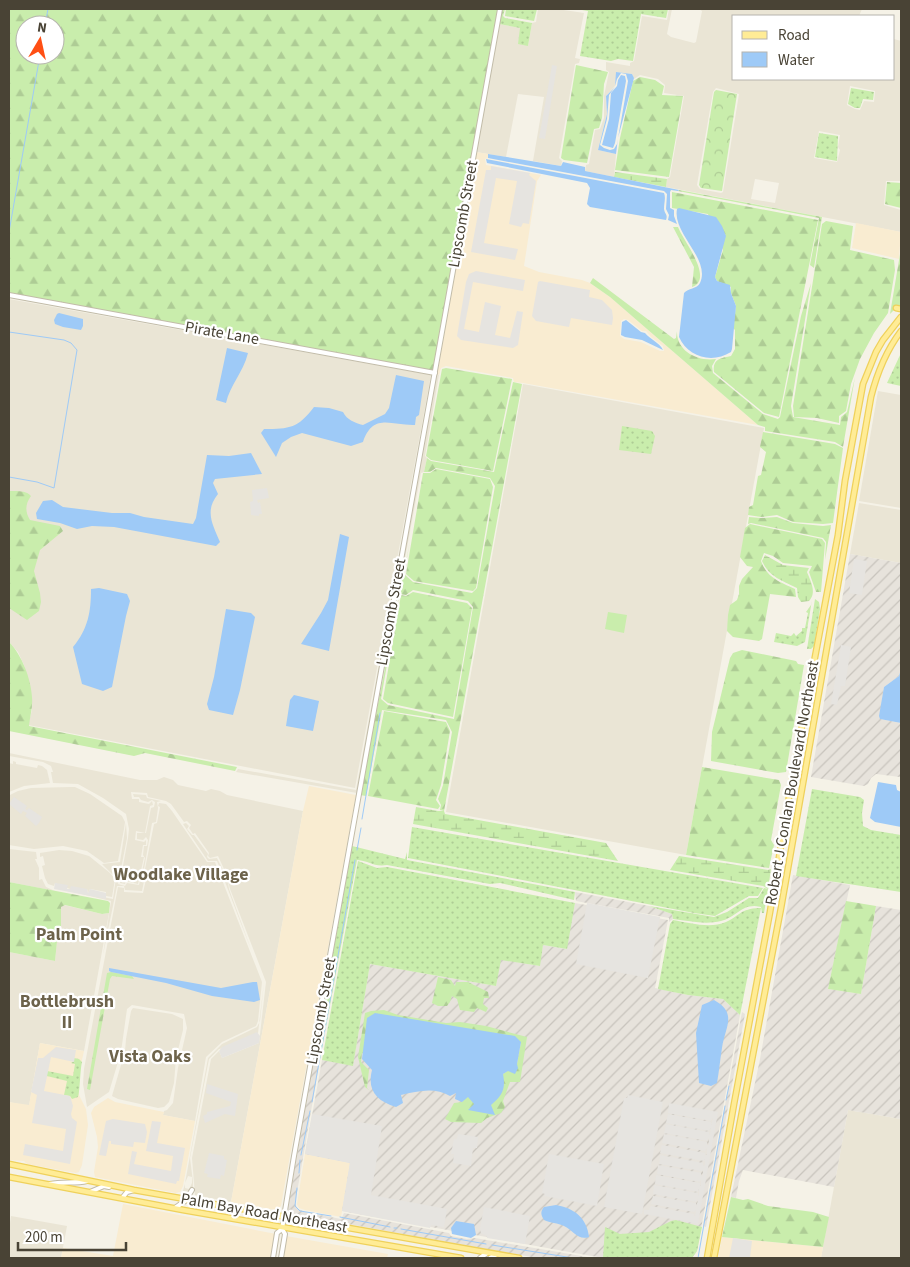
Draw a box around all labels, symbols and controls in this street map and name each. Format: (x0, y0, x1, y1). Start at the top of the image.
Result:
north arrow (15, 15, 65, 65)
legend (732, 15, 895, 80)
text: N (36, 18, 48, 39)
text: Road (778, 25, 810, 46)
text: Water (778, 50, 815, 71)
street label: Lipscomb Street (443, 158, 483, 269)
street label: Pirate Lane (183, 316, 261, 350)
street label: Lipscomb Street (371, 556, 411, 667)
street label: Robert J Conlan Boulevard Northeast (760, 658, 824, 907)
district label: Woodlake Village (113, 862, 249, 887)
district label: Palm Point (36, 922, 122, 947)
street label: Lipscomb Street (301, 955, 341, 1066)
district label: Bottlebrush II (20, 989, 114, 1035)
district label: Vista Oaks (108, 1044, 191, 1069)
street label: Palm Bay Road Northeast (179, 1187, 350, 1239)
scale bar (18, 1220, 125, 1252)
text: 200 m (25, 1227, 63, 1248)

